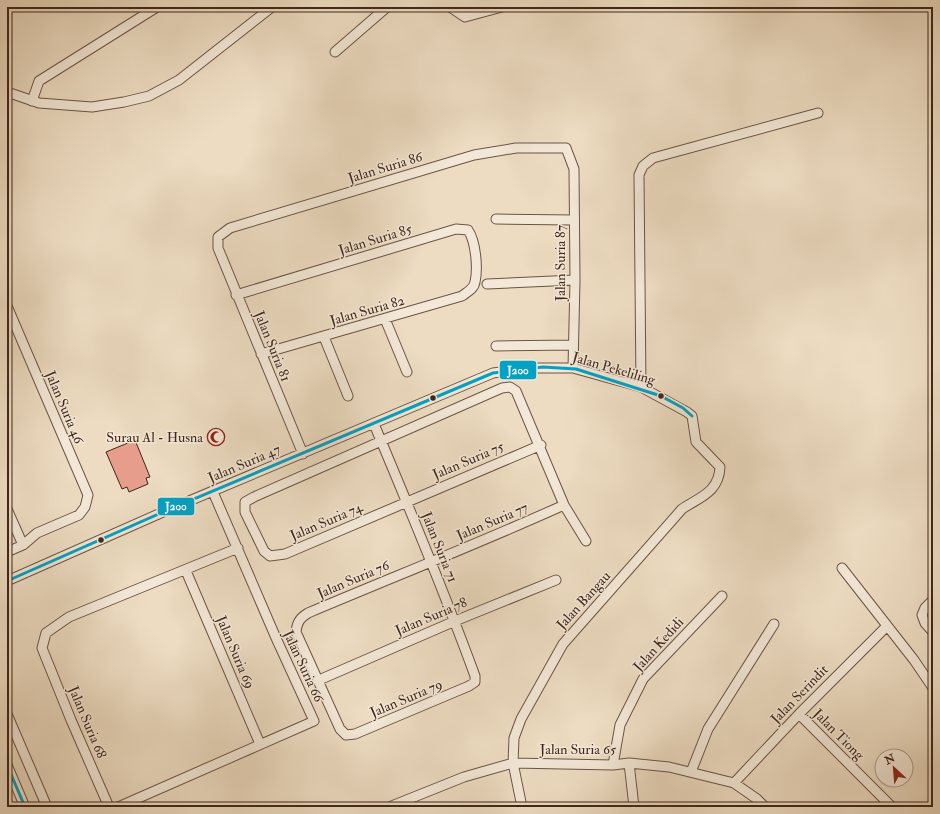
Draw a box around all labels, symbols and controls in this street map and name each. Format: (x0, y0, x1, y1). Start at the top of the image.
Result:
street label: Jalan Suria 86 (345, 148, 425, 187)
street label: Jalan Suria 85 (335, 220, 415, 259)
street label: Jalan Suria 87 (552, 224, 569, 302)
street label: Jalan Suria 82 (327, 292, 406, 330)
street label: Jalan Suria 81 (250, 307, 294, 384)
street label: Jalan Pekeliling (570, 348, 658, 389)
line badge: J200 (499, 360, 537, 380)
text: J200 (506, 364, 529, 378)
street label: Jalan Suria 46 (41, 367, 88, 447)
unlabelled marker (656, 391, 666, 401)
unlabelled marker (428, 393, 438, 403)
mosque icon: Surau Al - Husna (206, 427, 226, 447)
place label: Surau Al - Husna (106, 429, 203, 446)
street label: Jalan Suria 75 (429, 437, 507, 483)
street label: Jalan Suria 47 (205, 440, 283, 487)
line badge: J200 (157, 497, 195, 516)
street label: Jalan Suria 74 (287, 498, 366, 545)
street label: Jalan Suria 77 (453, 499, 531, 545)
text: J200 (164, 500, 187, 514)
street label: Jalan Suria 71 (417, 508, 461, 585)
unlabelled marker (96, 535, 106, 545)
street label: Jalan Suria 76 (314, 556, 393, 603)
street label: Jalan Bangau (552, 568, 614, 634)
street label: Jalan Suria 78 (392, 594, 470, 640)
street label: Jalan Suria 69 (212, 612, 259, 691)
street label: Jalan Kedidi (629, 613, 687, 676)
street label: Jalan Suria 66 (279, 627, 328, 706)
street label: Jalan Serindit (766, 661, 832, 728)
street label: Jalan Suria 79 (367, 676, 445, 722)
street label: Jalan Suria 68 (64, 683, 111, 761)
street label: Jalan Tiong (809, 705, 869, 764)
street label: Jalan Suria 65 (539, 741, 617, 758)
north arrow (874, 748, 914, 788)
text: N (882, 751, 898, 768)

